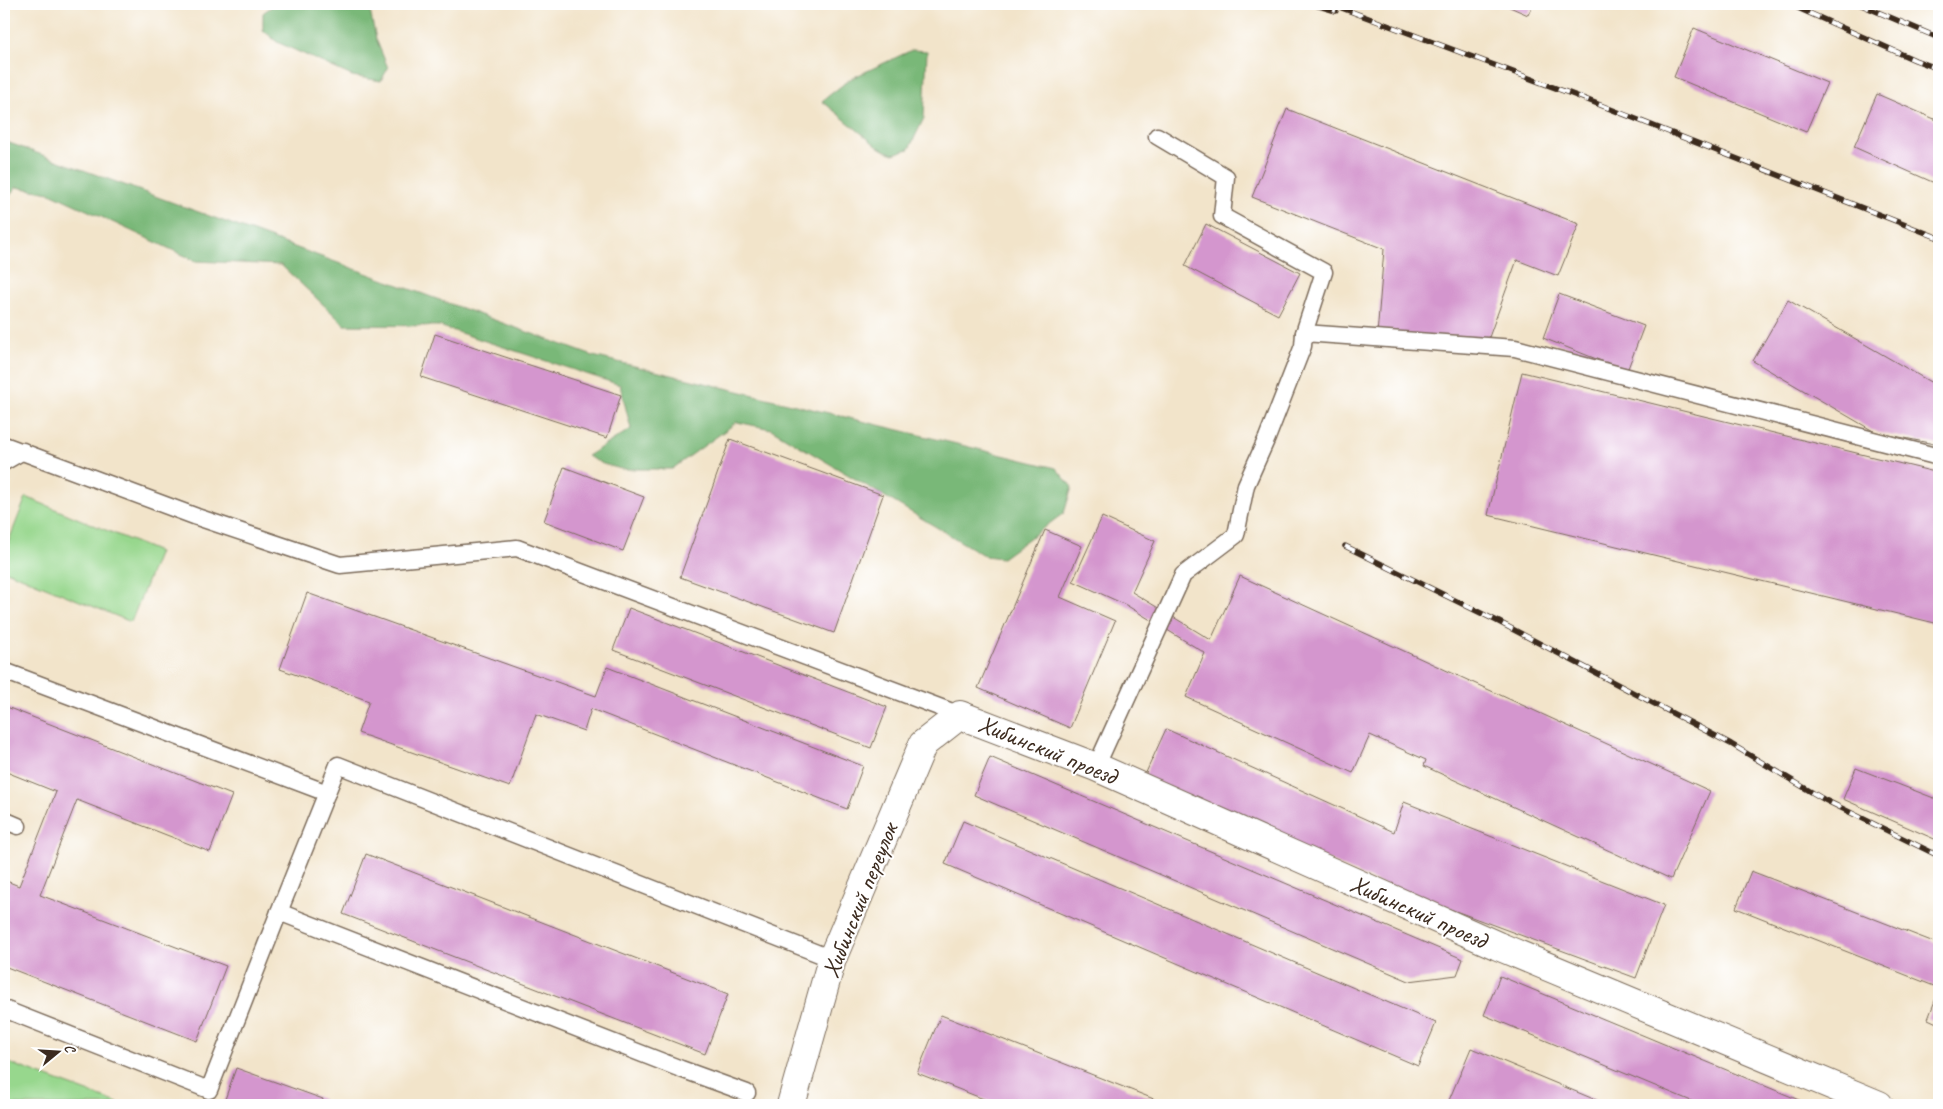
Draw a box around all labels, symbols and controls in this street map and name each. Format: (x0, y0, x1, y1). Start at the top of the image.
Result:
street label: Хибинский проезд (974, 708, 1123, 793)
street label: Хибинский переулок (814, 816, 906, 982)
street label: Хибинский проезд (1345, 868, 1494, 957)
north arrow (32, 1026, 82, 1076)
text: С (61, 1042, 80, 1056)

